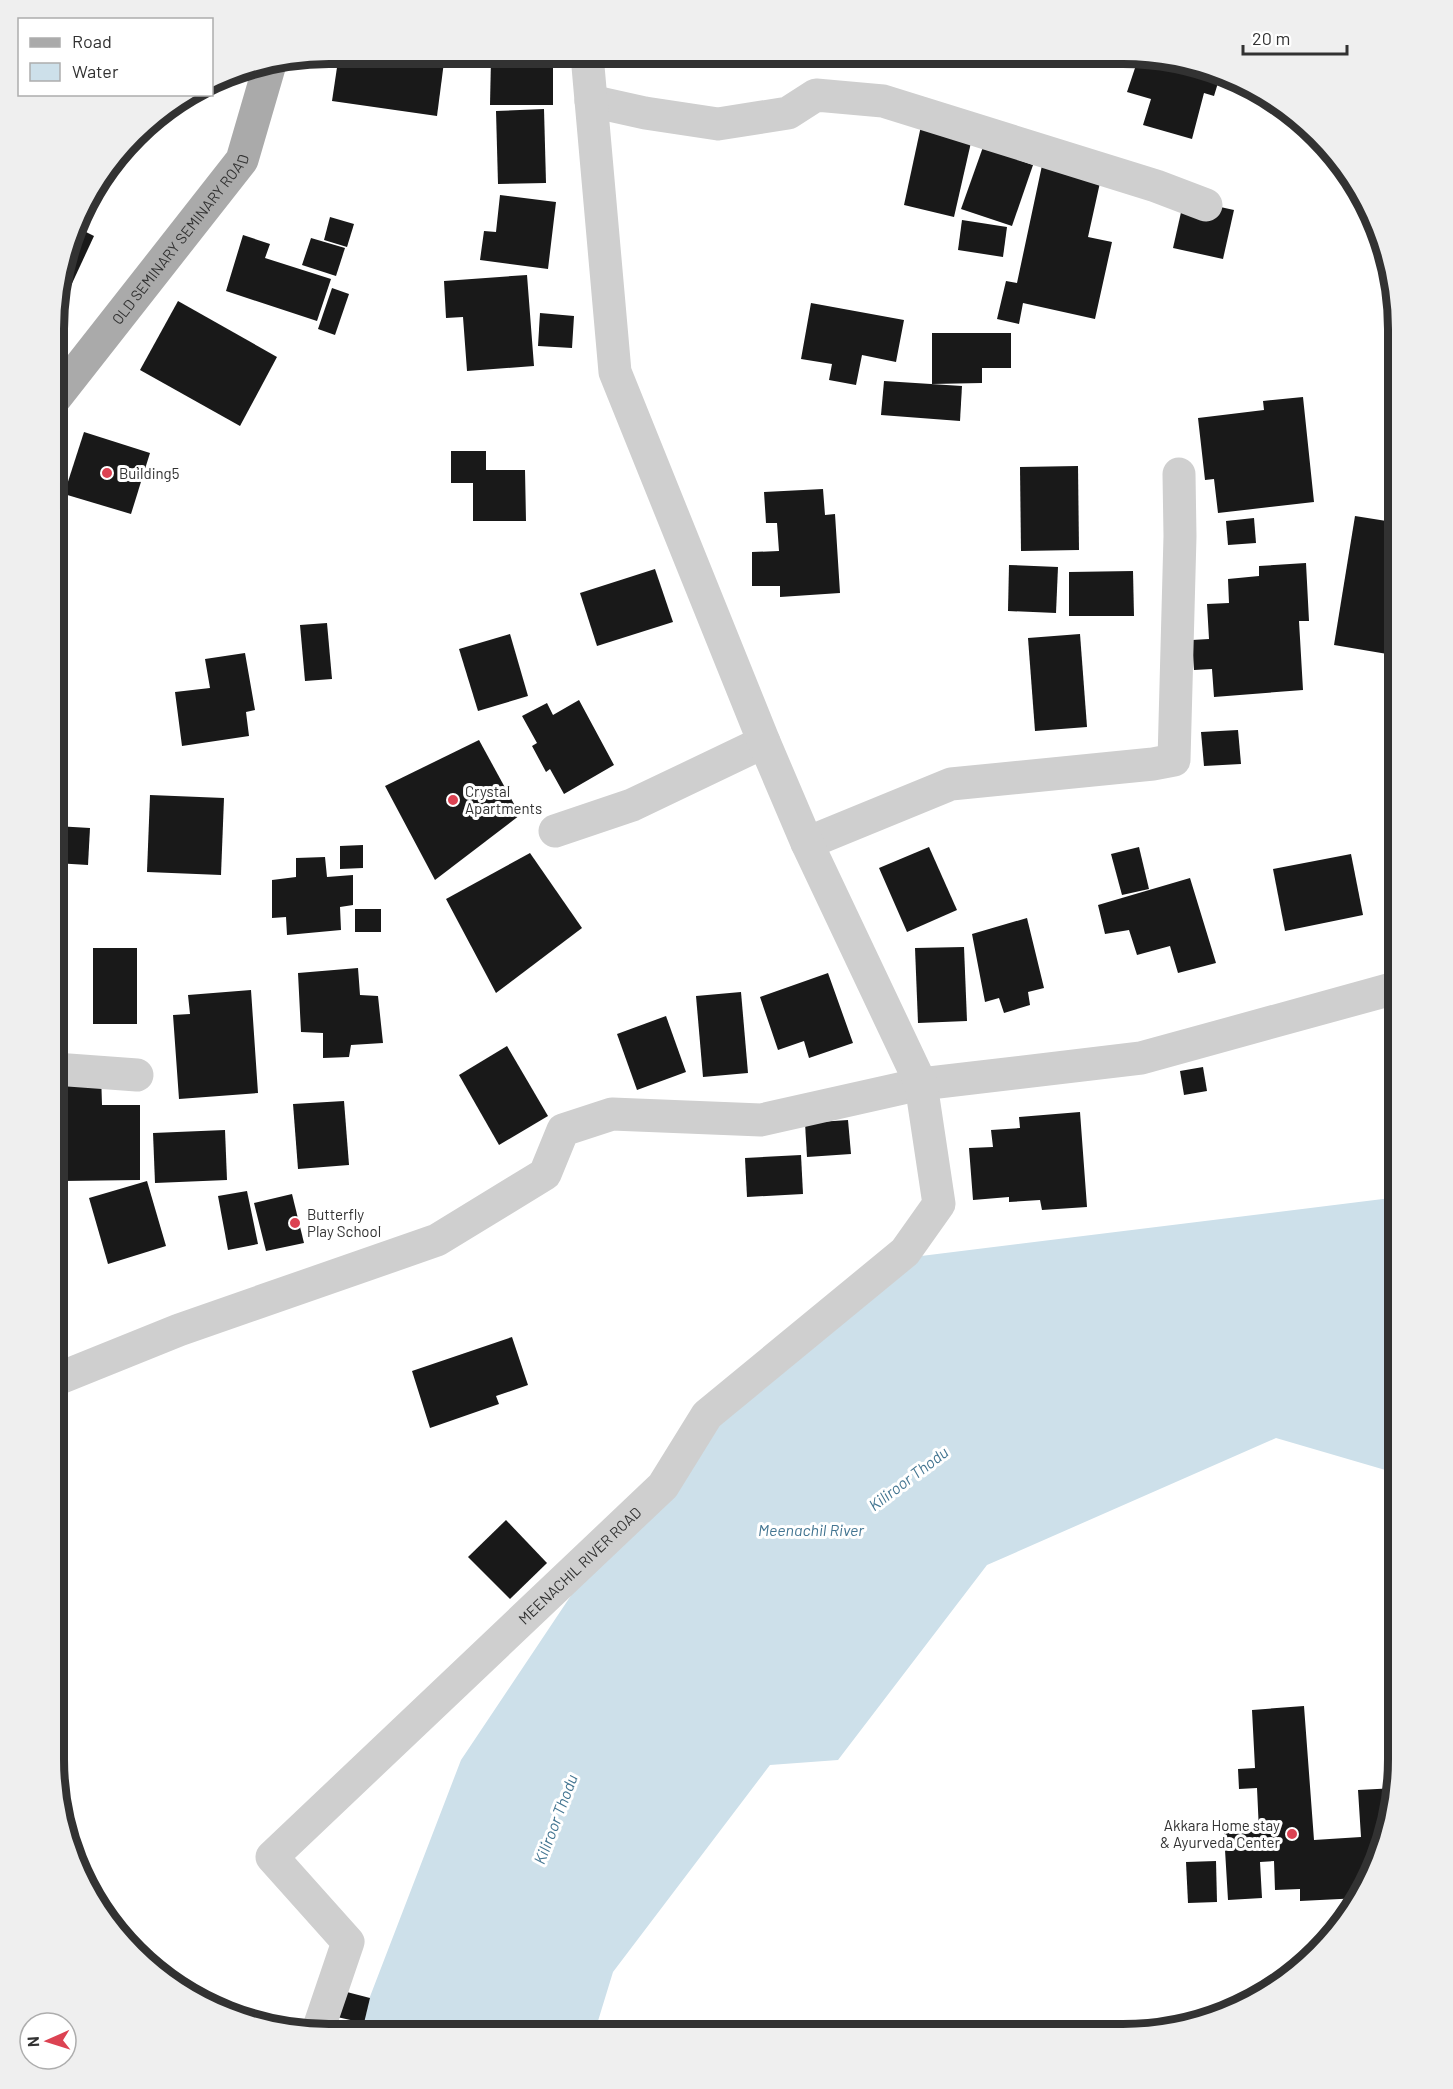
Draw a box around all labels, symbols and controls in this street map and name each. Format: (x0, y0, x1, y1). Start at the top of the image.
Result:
legend (18, 18, 213, 96)
scale bar (1243, 18, 1346, 56)
text: 20 m (1252, 27, 1290, 49)
text: Road (72, 30, 112, 52)
text: Water (72, 60, 119, 82)
street label: OLD SEMINARY SEMINARY ROAD (108, 152, 252, 328)
place label: Building5 (119, 464, 179, 482)
marker: Building5 (100, 466, 114, 480)
place label: Crystal Apartments (465, 782, 542, 817)
marker: Crystal Apartments (446, 793, 460, 807)
place label: Butterfly Play School (307, 1205, 381, 1240)
marker: Butterfly Play School (288, 1216, 302, 1230)
water label: Kiliroor Thodu (865, 1442, 951, 1514)
street label: MEENACHIL RIVER ROAD (514, 1503, 645, 1628)
water label: Meenachil River (758, 1520, 865, 1539)
water label: Kiliroor Thodu (529, 1771, 581, 1867)
place label: Akkara Home stay & Ayurveda Center (1160, 1816, 1281, 1851)
marker: Akkara Home stay & Ayurveda Center (1285, 1827, 1299, 1841)
north arrow (18, 2011, 78, 2071)
text: N (23, 2036, 42, 2048)

